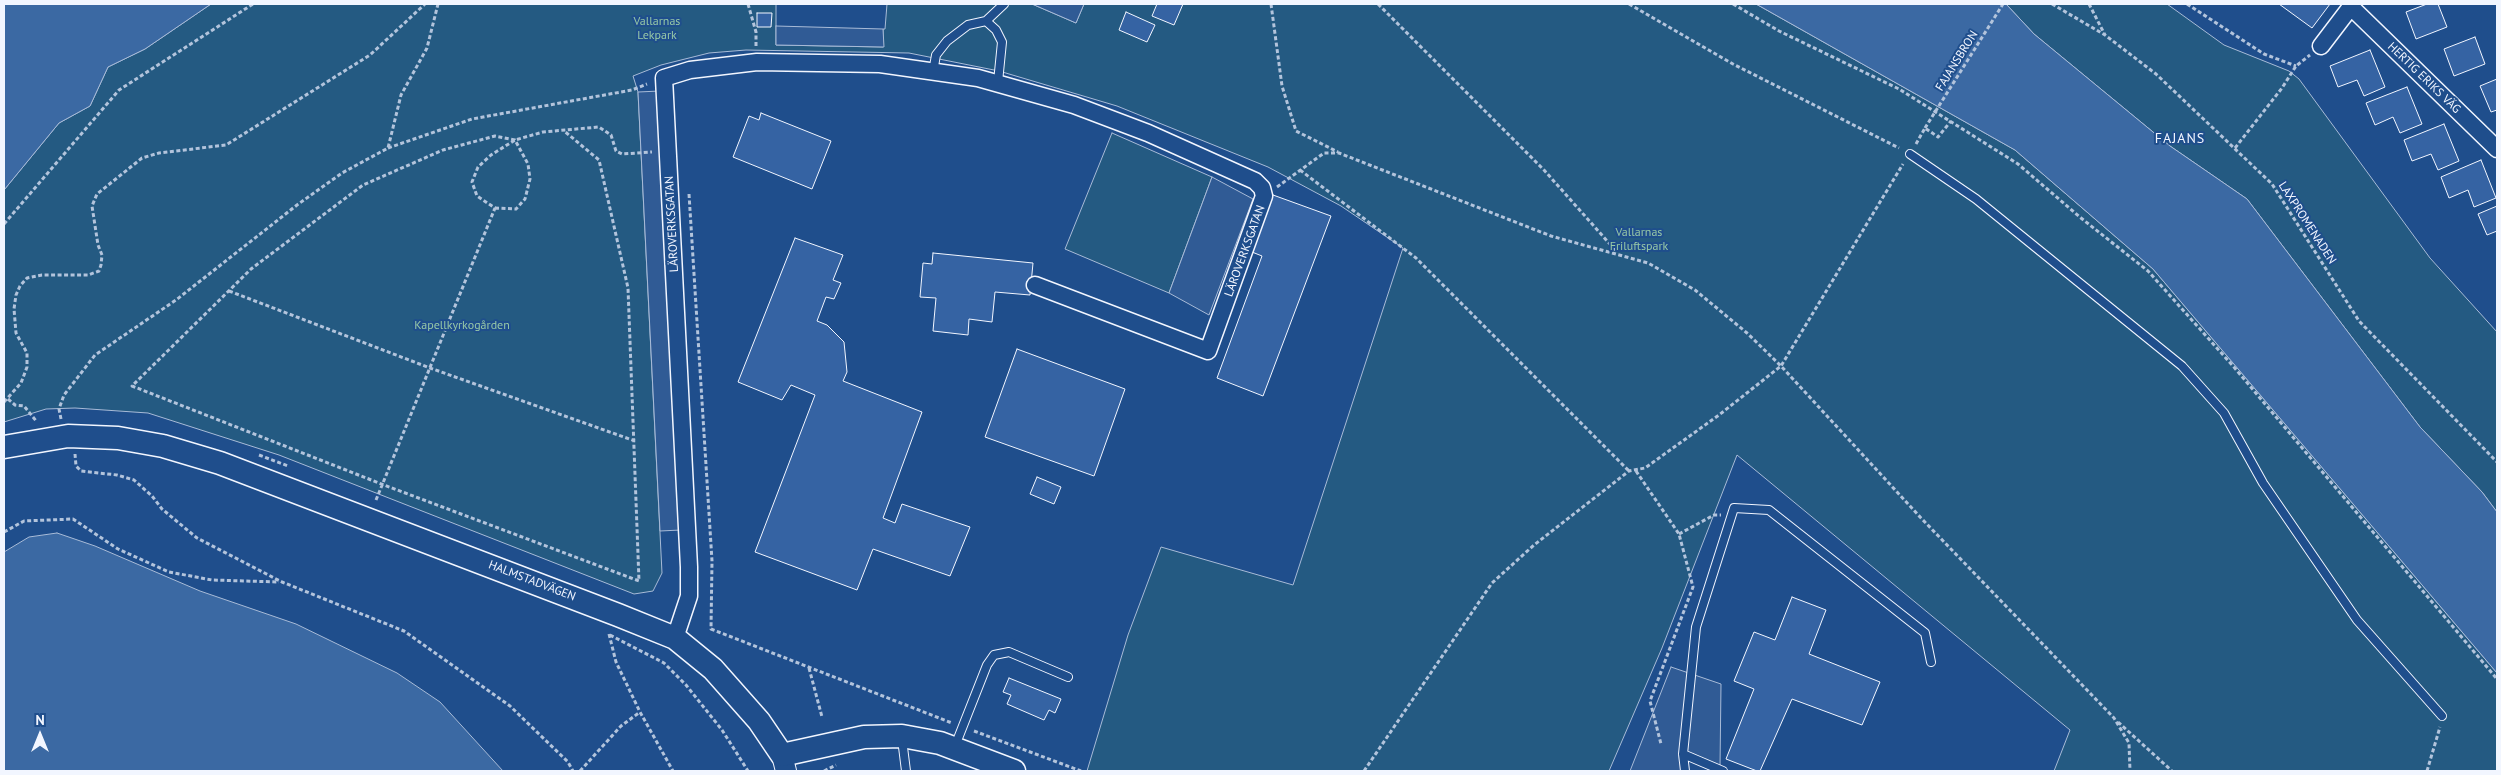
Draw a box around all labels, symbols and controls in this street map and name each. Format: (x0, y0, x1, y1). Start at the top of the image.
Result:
park label: Vallarnas Lekpark (634, 15, 680, 43)
street label: FAJANSBRON (1933, 28, 1981, 94)
street label: HERTIG ERIKS VÄG (2385, 40, 2463, 116)
district label: FAJANS (2154, 131, 2206, 147)
street label: LÄROVERKSGATAN (662, 175, 682, 273)
street label: LAXPROMENADEN (2275, 179, 2339, 267)
street label: LÄROVERKSGATAN (1222, 203, 1268, 299)
park label: Vallarnas Friluftspark (1610, 226, 1668, 254)
park label: Kapellkyrkogården (414, 319, 510, 333)
street label: HALMSTADVÄGEN (486, 558, 578, 604)
north arrow (15, 710, 65, 760)
text: N (35, 711, 45, 729)

